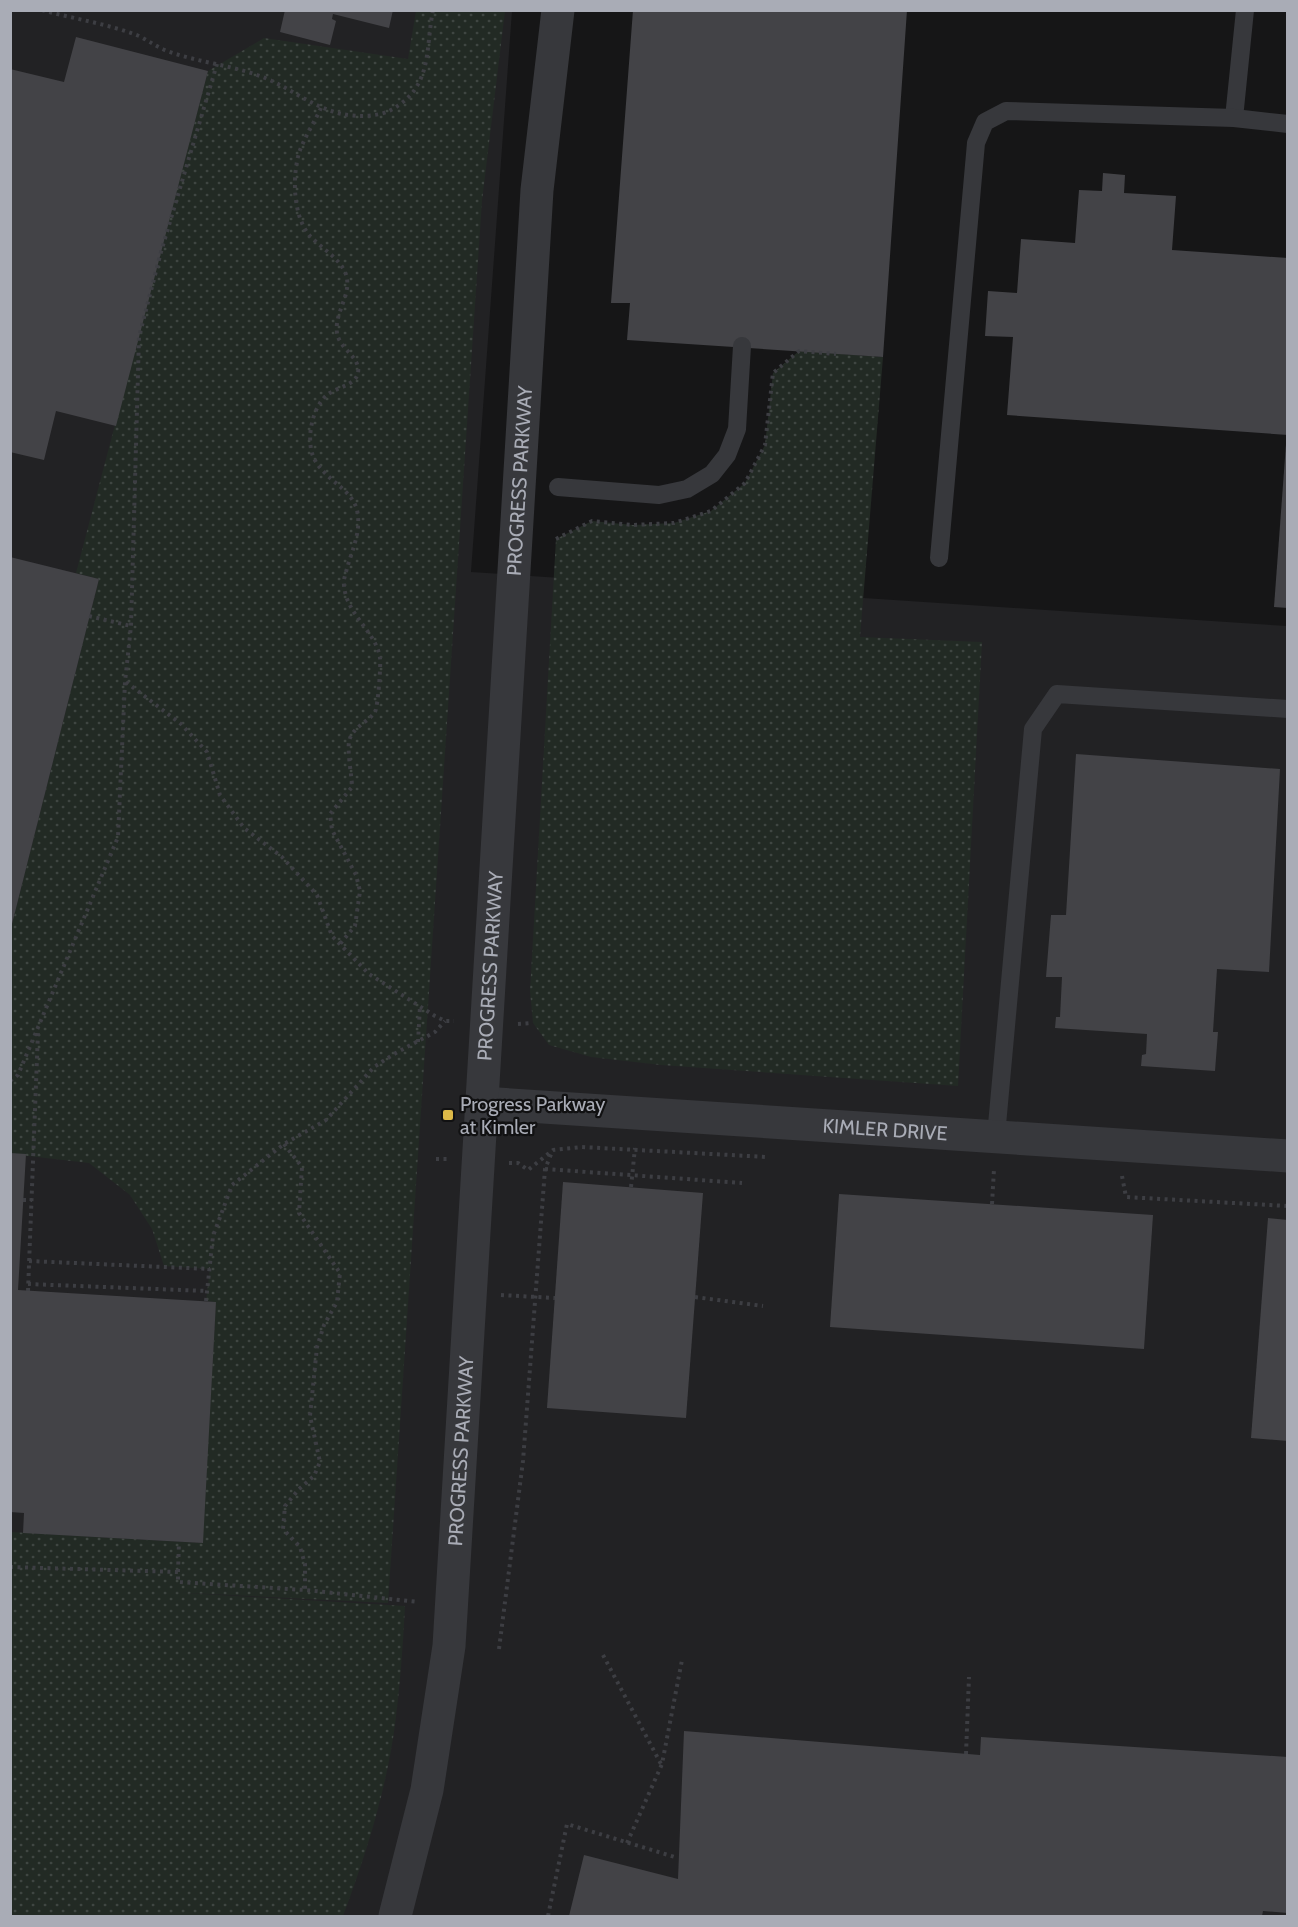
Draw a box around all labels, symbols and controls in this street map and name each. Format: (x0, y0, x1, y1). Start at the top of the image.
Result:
street label: PROGRESS PARKWAY (502, 384, 537, 577)
street label: PROGRESS PARKWAY (472, 870, 508, 1062)
place label: Progress Parkway at Kimler (460, 1092, 605, 1139)
marker: Progress Parkway at Kimler (441, 1108, 455, 1122)
street label: KIMLER DRIVE (822, 1113, 948, 1146)
street label: PROGRESS PARKWAY (443, 1355, 479, 1547)

